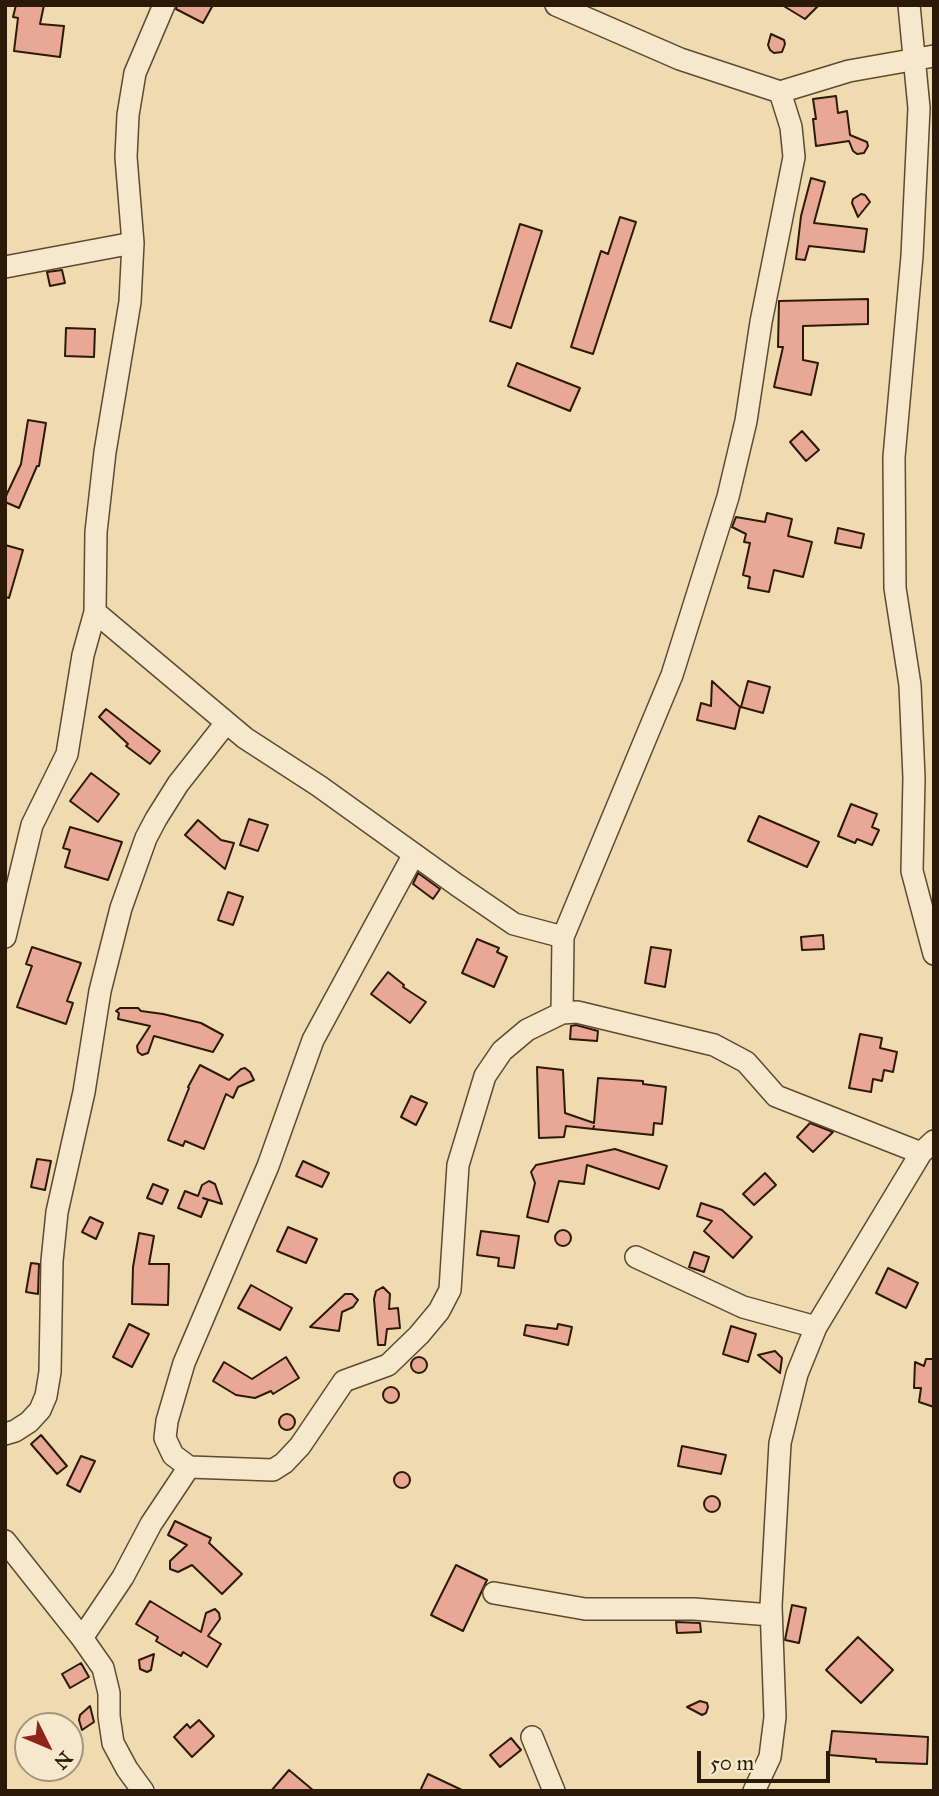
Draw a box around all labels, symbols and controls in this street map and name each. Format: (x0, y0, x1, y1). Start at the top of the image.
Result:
north arrow (14, 1712, 84, 1782)
scale bar (701, 1736, 834, 1780)
text: N (49, 1747, 77, 1774)
text: 50 m (710, 1750, 754, 1776)

